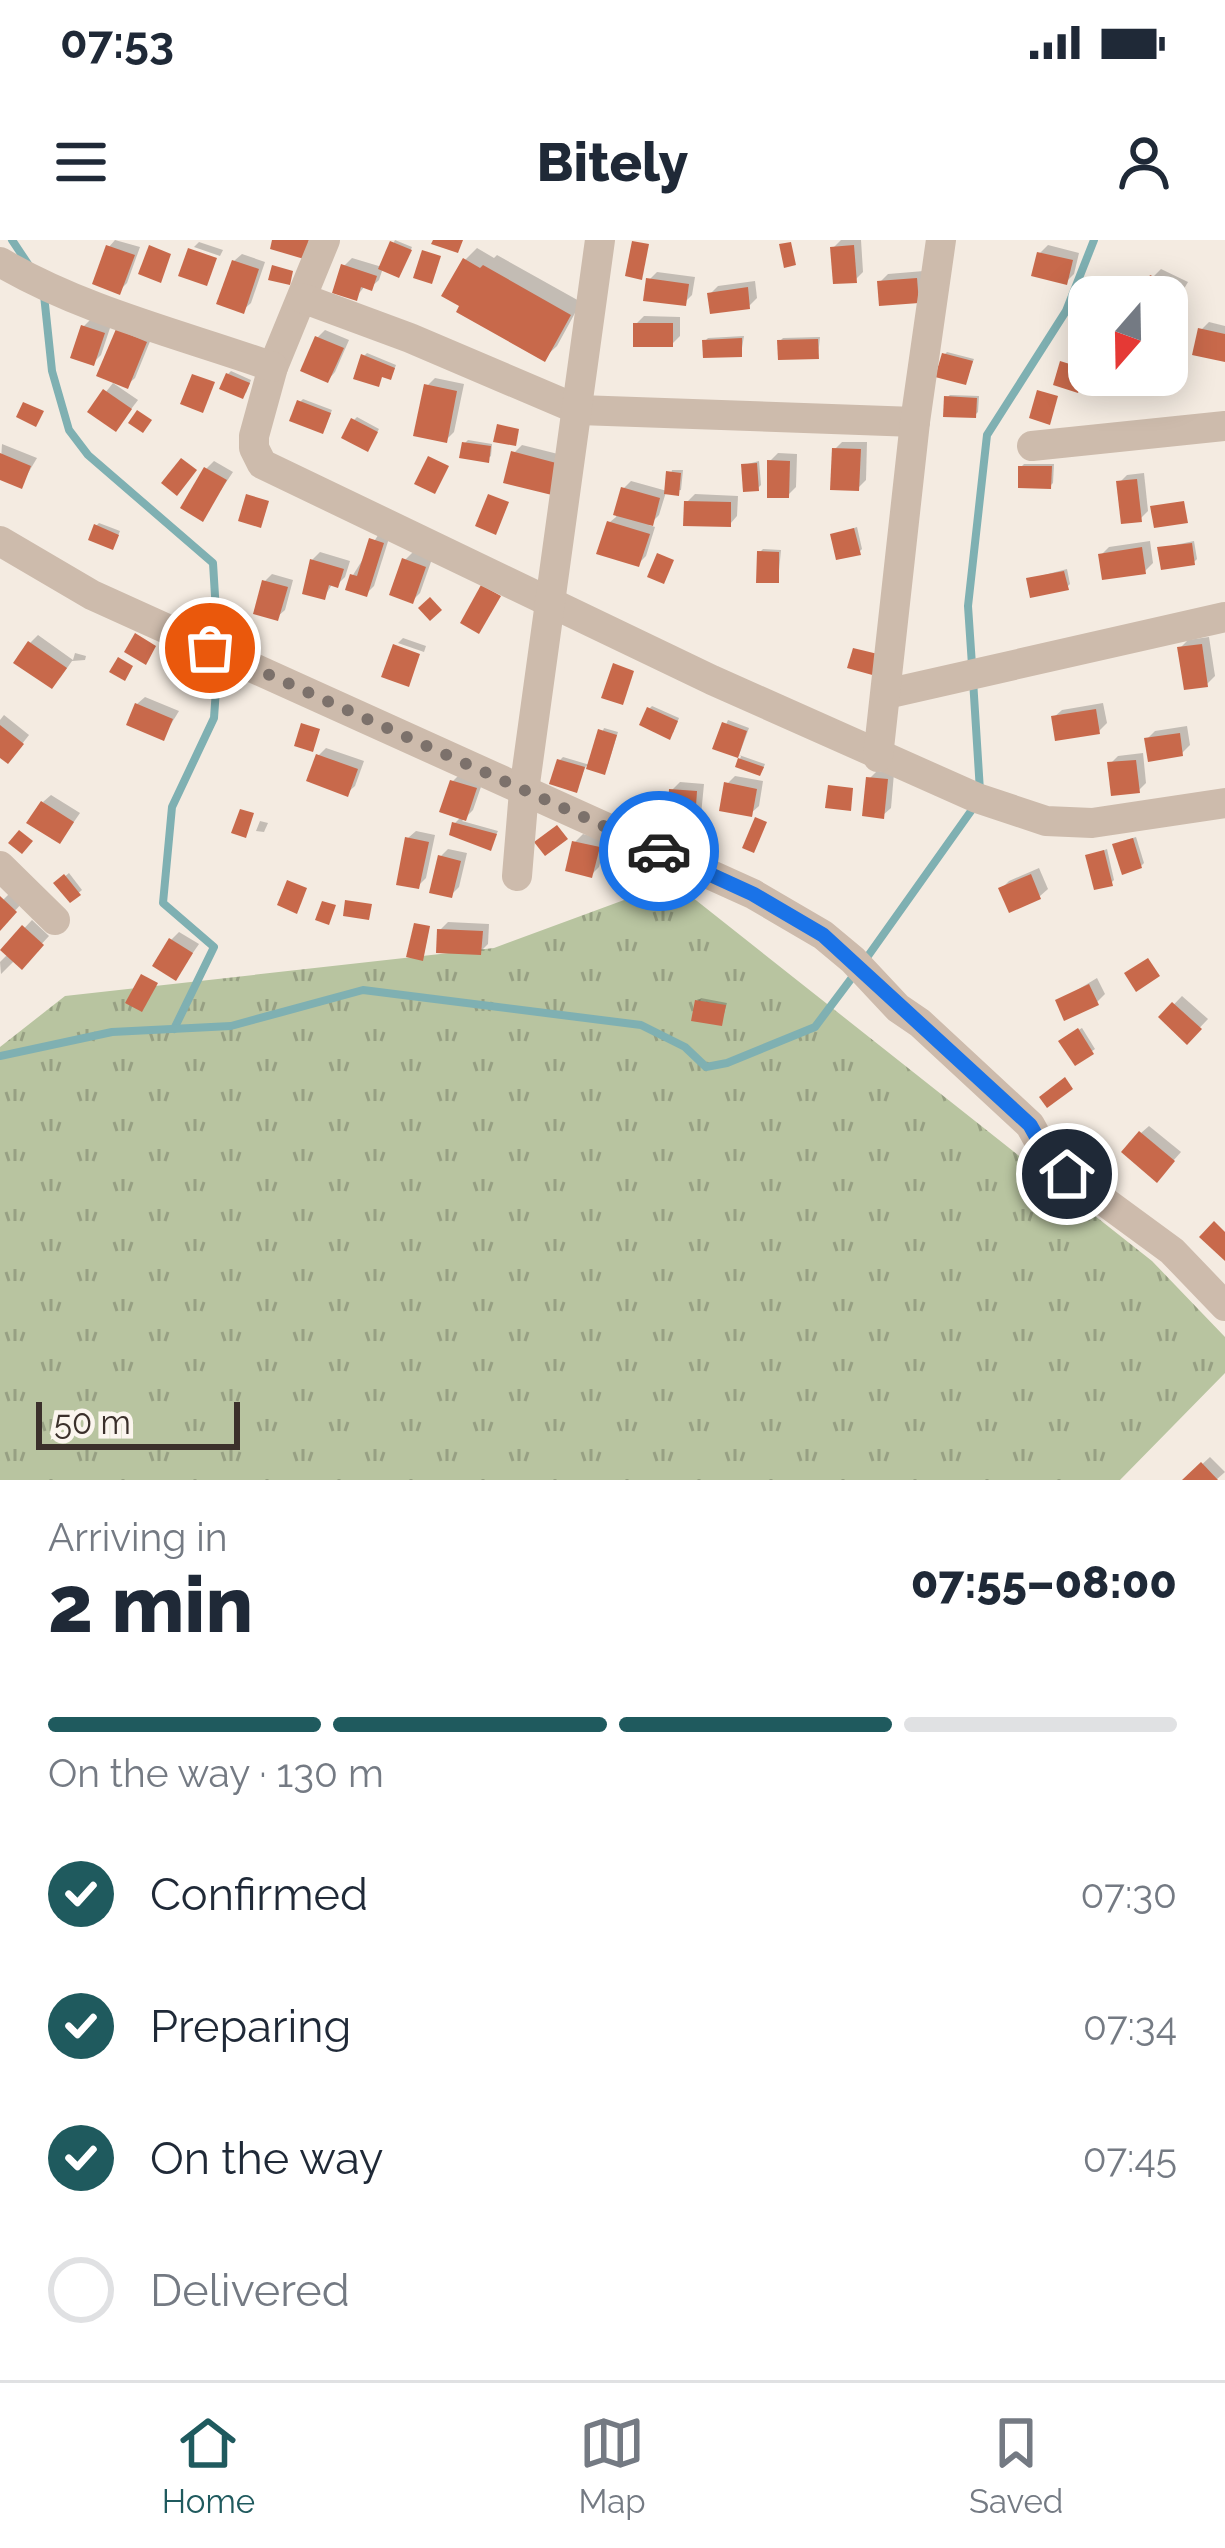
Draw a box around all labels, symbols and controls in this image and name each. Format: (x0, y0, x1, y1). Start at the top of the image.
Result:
text: 07:53 (60, 16, 174, 69)
icon: menu (48, 129, 114, 195)
icon: person (1111, 129, 1177, 195)
text: Bitely (537, 130, 688, 194)
north arrow (1068, 276, 1188, 396)
map controls (1068, 276, 1188, 396)
pin (159, 597, 261, 699)
icon: bag (177, 615, 243, 681)
courier (599, 791, 719, 911)
icon: car (626, 818, 692, 884)
pin (1016, 1123, 1118, 1225)
icon: home (1034, 1141, 1100, 1207)
scale bar (36, 1396, 240, 1449)
text: 50 m (54, 1403, 131, 1442)
text: Arriving in (48, 1514, 228, 1560)
text: 07:55–08:00 (911, 1556, 1177, 1609)
text: 2 min (48, 1559, 253, 1650)
text: On the way · 130 m (48, 1750, 384, 1796)
icon: check (48, 1861, 114, 1927)
text: Confirmed (150, 1868, 368, 1921)
text: 07:30 (1081, 1871, 1177, 1917)
icon: check (48, 1993, 114, 2059)
text: Preparing (150, 2000, 351, 2053)
text: 07:34 (1083, 2003, 1177, 2049)
icon: check (48, 2125, 114, 2191)
text: On the way (150, 2132, 384, 2185)
text: 07:45 (1083, 2135, 1177, 2181)
text: Delivered (150, 2264, 350, 2317)
tab: Home (162, 2410, 255, 2521)
tab: Map (578, 2410, 646, 2521)
tab: Saved (969, 2410, 1063, 2521)

